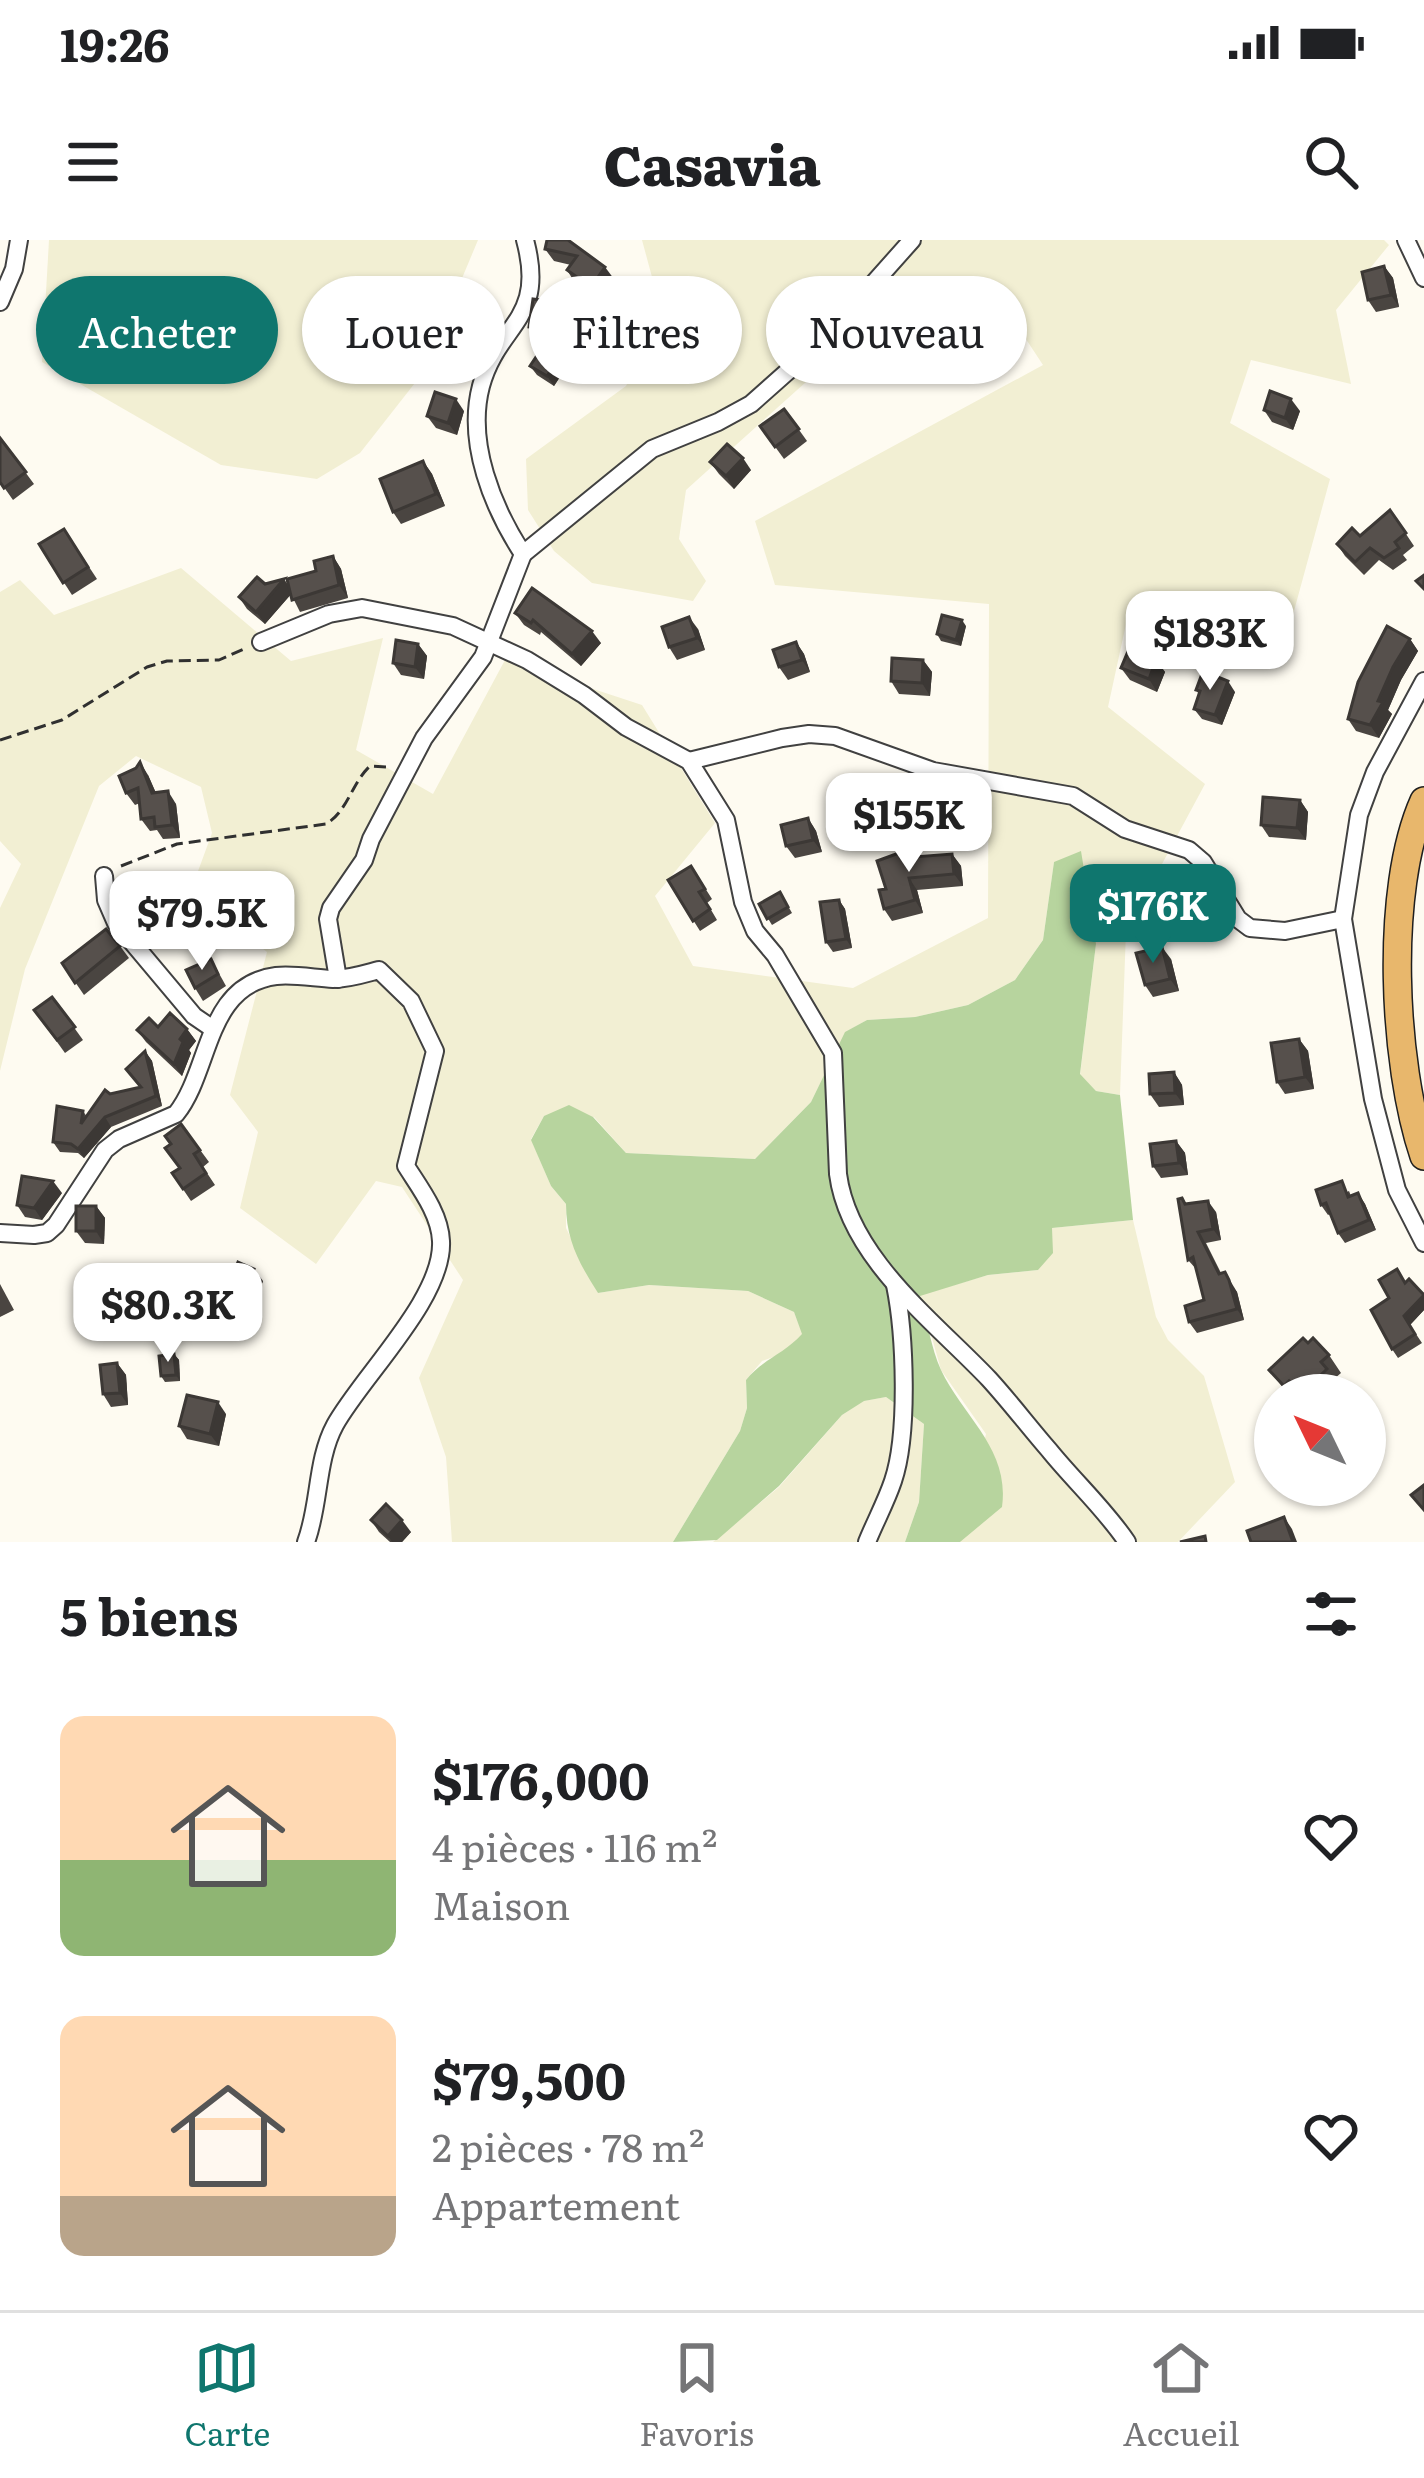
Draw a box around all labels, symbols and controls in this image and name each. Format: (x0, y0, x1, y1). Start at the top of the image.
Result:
text: 19:26 (60, 9, 170, 76)
text: Casavia (603, 122, 821, 203)
icon: menu (60, 129, 126, 195)
icon: search (1298, 129, 1364, 195)
chip: Acheter (36, 276, 278, 384)
chip: Louer (302, 276, 505, 384)
chip: Filtres (529, 276, 742, 384)
chip: Nouveau (766, 276, 1027, 384)
pin: $183K (1126, 591, 1294, 693)
text: $183K (1153, 601, 1267, 659)
pin: $155K (825, 773, 993, 875)
text: $155K (853, 783, 965, 841)
pin: $176K (1069, 864, 1237, 966)
pin: $79.5K (104, 871, 300, 973)
text: $176K (1097, 874, 1209, 932)
text: $79.5K (136, 881, 268, 939)
pin: $80.3K (70, 1263, 266, 1365)
text: $80.3K (100, 1273, 236, 1331)
north arrow (1254, 1374, 1386, 1506)
map controls (1254, 1374, 1386, 1506)
text: 5 biens (60, 1576, 238, 1652)
icon: filters (1298, 1581, 1364, 1647)
text: $176,000 (432, 1740, 650, 1816)
icon: home (156, 1764, 300, 1908)
icon: heart (1298, 1803, 1364, 1869)
text: 4 pièces · 116 m² (432, 1816, 718, 1874)
text: Maison (432, 1874, 570, 1932)
text: $79,500 (432, 2040, 626, 2116)
icon: home (156, 2064, 300, 2208)
icon: heart (1298, 2103, 1364, 2169)
text: 2 pièces · 78 m² (432, 2116, 704, 2174)
text: Appartement (432, 2174, 680, 2232)
tab: Carte (184, 2335, 270, 2456)
tab: Favoris (639, 2335, 754, 2456)
tab: Accueil (1123, 2335, 1240, 2456)

